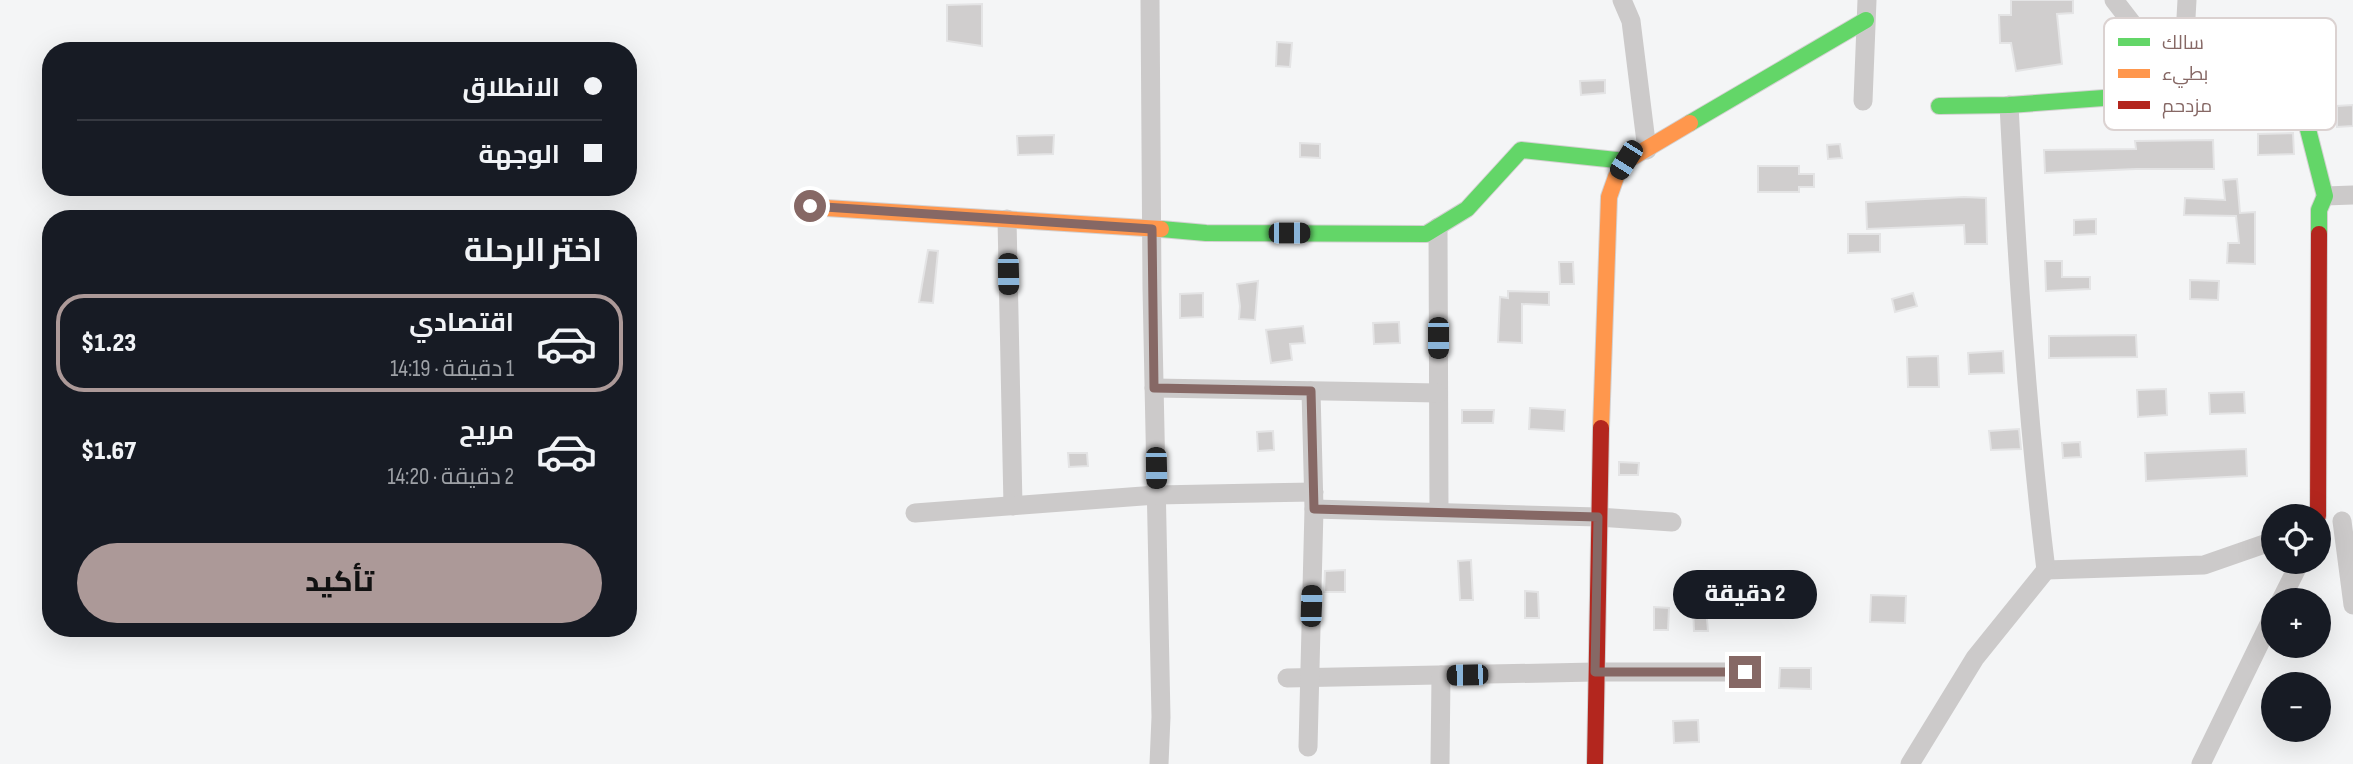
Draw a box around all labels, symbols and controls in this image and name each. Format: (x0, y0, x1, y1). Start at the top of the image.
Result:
legend (2104, 18, 2336, 130)
text: سالك (2162, 32, 2204, 55)
text: بطيء (2162, 63, 2208, 88)
text: الانطلاق (462, 73, 560, 104)
text: مزدحم (2162, 95, 2212, 119)
car (1606, 137, 1647, 183)
text: الوجهة (479, 140, 560, 171)
route start (794, 190, 826, 222)
car (1269, 223, 1311, 244)
text: اختر الرحلة (464, 232, 602, 271)
car (998, 253, 1019, 295)
text: اقتصادي (409, 308, 514, 339)
icon: car (535, 312, 598, 375)
car (1428, 317, 1449, 359)
text: $1.23 (81, 328, 136, 359)
text: 1 دقيقة · 14:19 (390, 355, 514, 383)
text: مريح (459, 416, 514, 447)
icon: car (535, 420, 598, 483)
text: $1.67 (81, 436, 136, 467)
car (1146, 447, 1167, 489)
text: 2 دقيقة · 14:20 (387, 463, 514, 491)
map controls (2261, 504, 2331, 742)
button: locate (2261, 504, 2331, 574)
button: تأكيد (77, 543, 602, 623)
callout: 2 دقيقة (1673, 570, 1817, 620)
text: 2 دقيقة (1705, 580, 1785, 608)
car (1300, 585, 1323, 627)
button: + (2261, 588, 2331, 658)
route end (1729, 656, 1761, 688)
car (1446, 664, 1489, 686)
button: − (2261, 672, 2331, 742)

